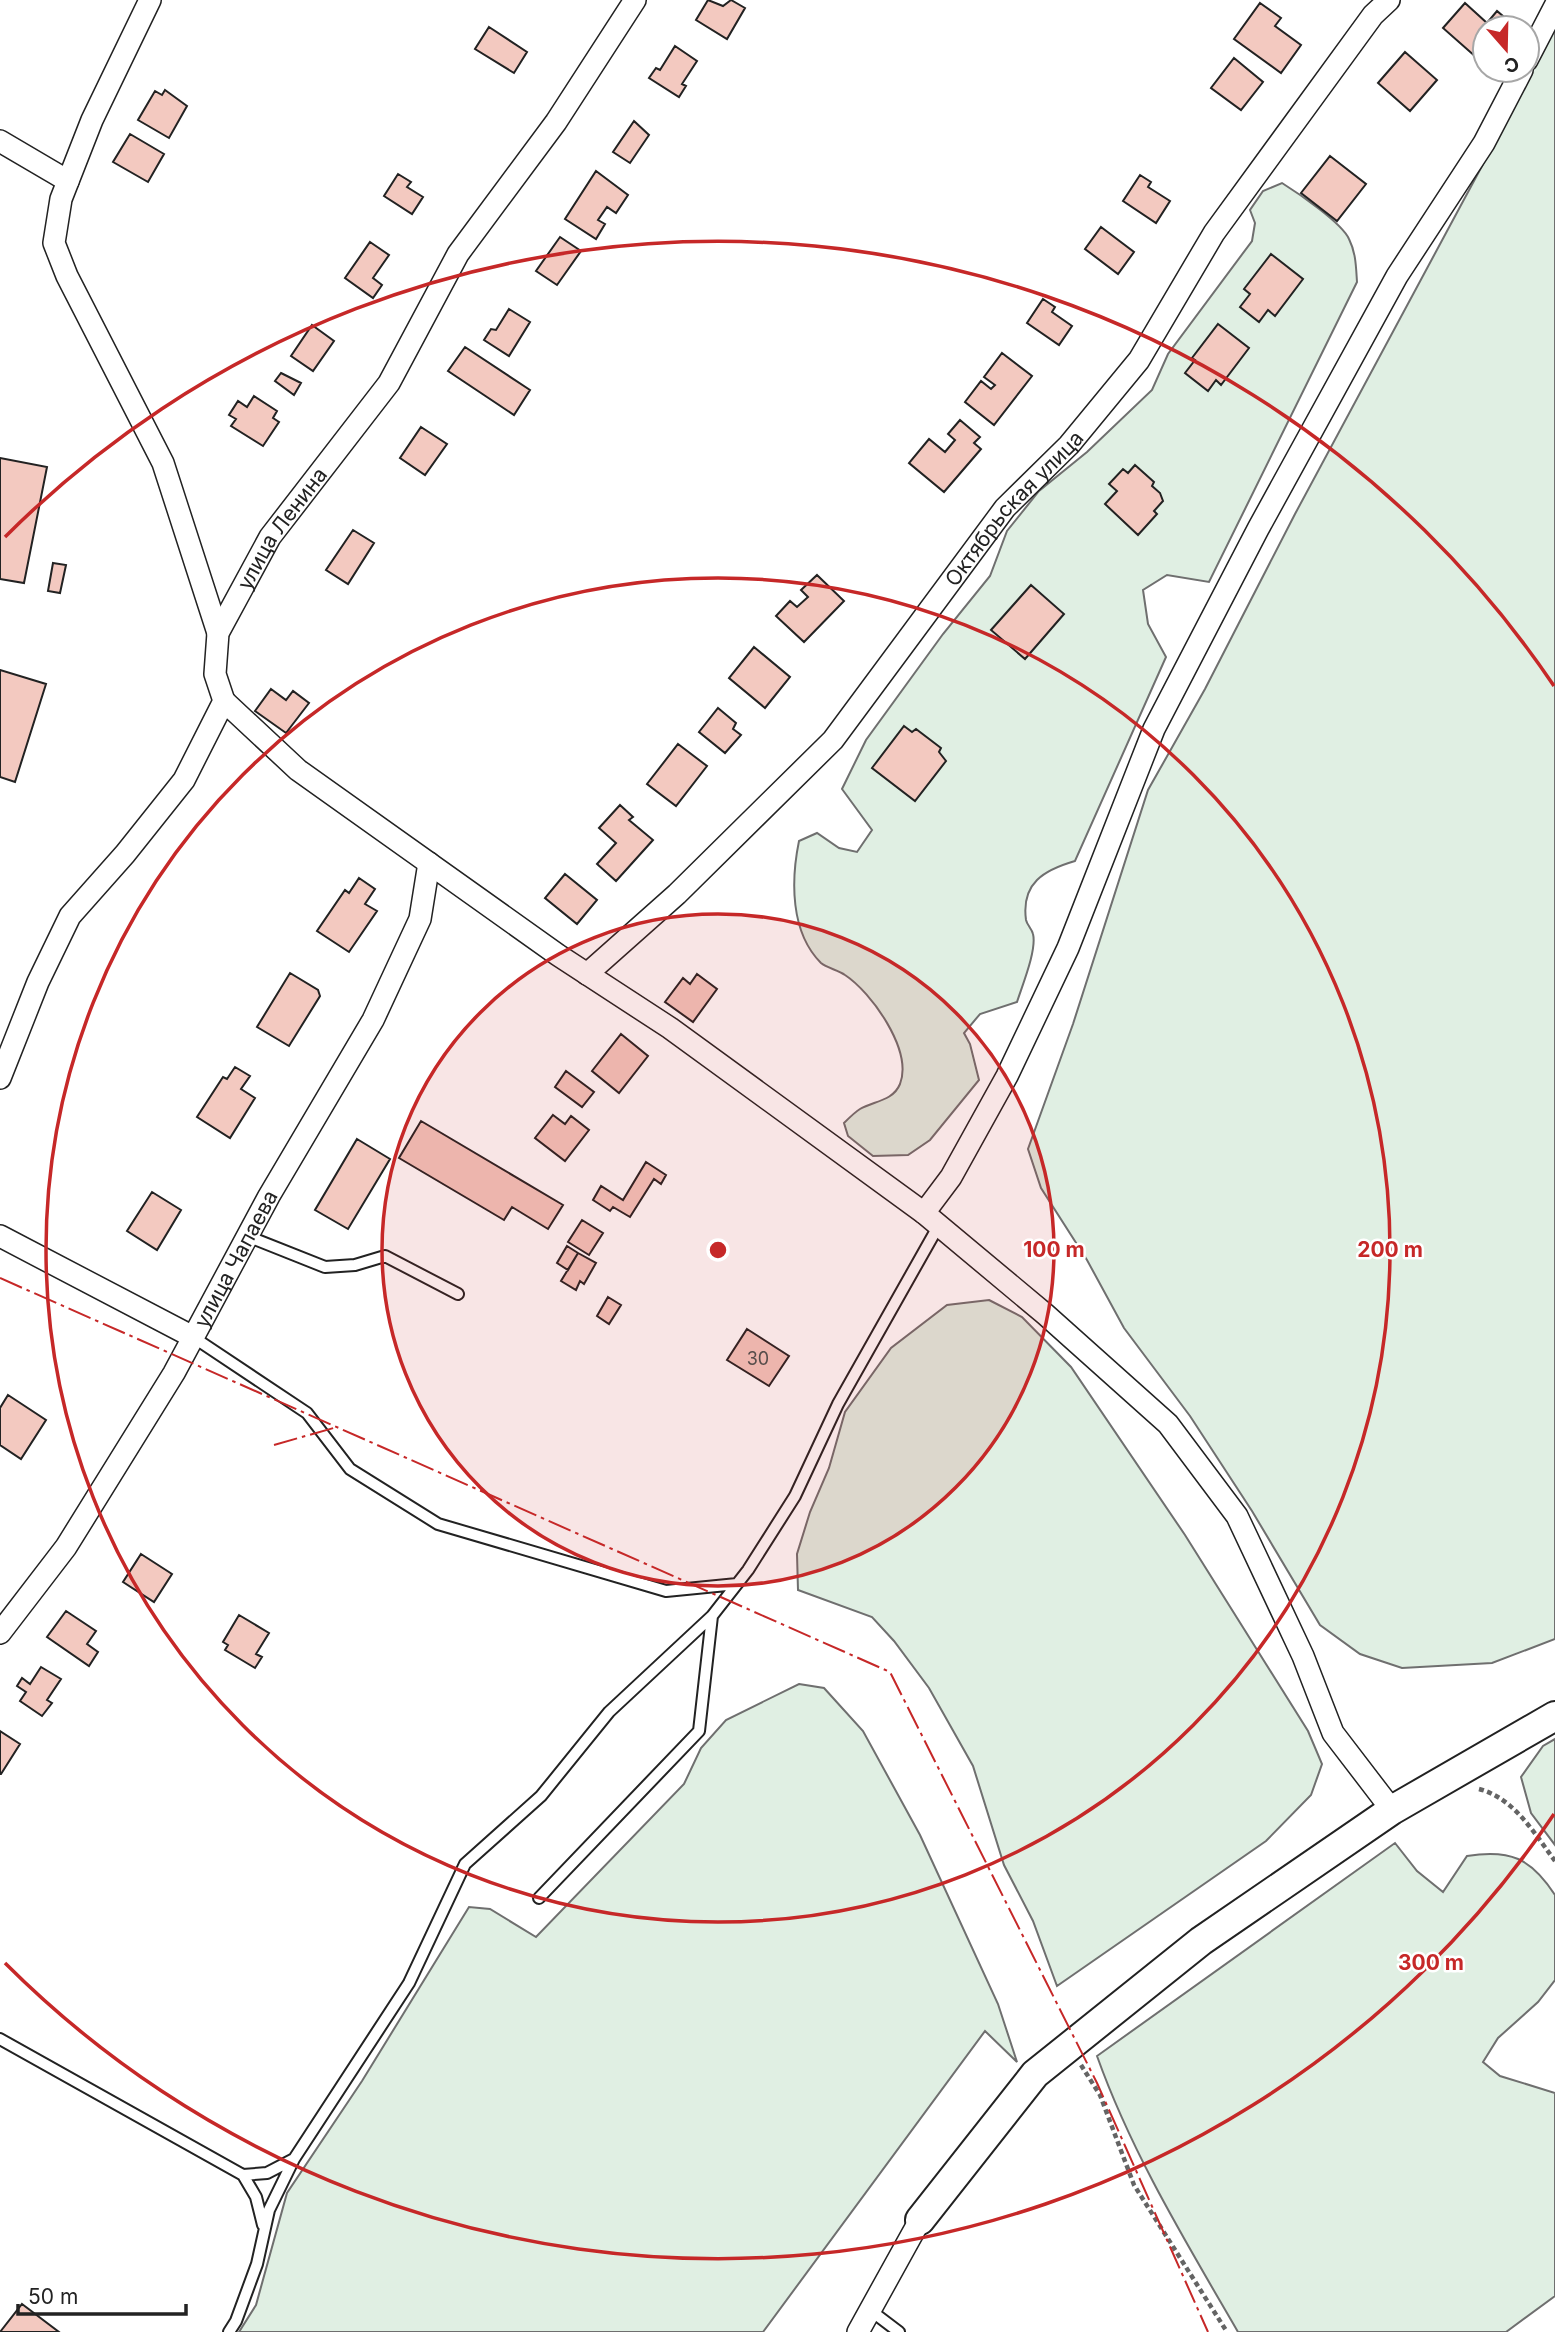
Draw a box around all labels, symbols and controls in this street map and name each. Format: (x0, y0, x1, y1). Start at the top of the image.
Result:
north arrow (1471, 14, 1541, 84)
text: С (1501, 51, 1522, 78)
street label: Октябрьская улица (939, 426, 1088, 591)
street label: улица Ленина (232, 462, 332, 594)
street label: улица Чапаева (188, 1186, 282, 1332)
text: 100 m (1023, 1237, 1085, 1262)
text: 200 m (1357, 1237, 1423, 1262)
centre of rings (706, 1238, 730, 1262)
house number: 30 (747, 1348, 769, 1369)
text: 300 m (1398, 1950, 1464, 1975)
scale bar (18, 2272, 186, 2316)
text: 50 m (28, 2284, 78, 2309)

